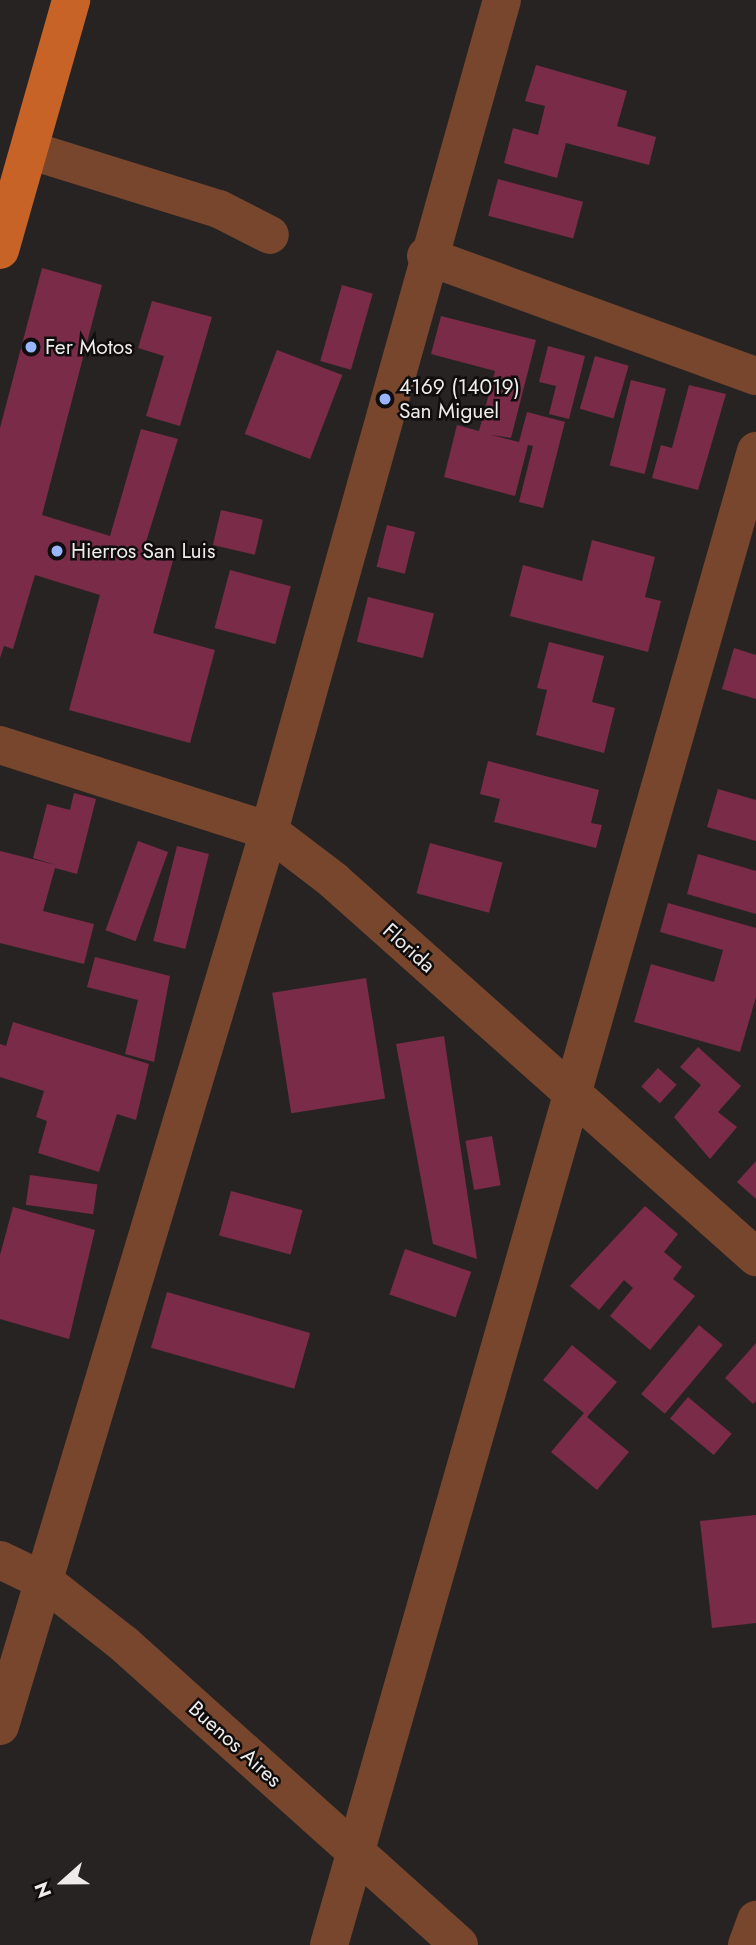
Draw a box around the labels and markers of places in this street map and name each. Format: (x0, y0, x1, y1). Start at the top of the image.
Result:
place label: Fer Motos (45, 334, 133, 360)
marker: Fer Motos (23, 339, 39, 355)
place label: 4169 (14019) San Miguel (399, 374, 520, 424)
marker: 4169 (14019) San Miguel (377, 391, 393, 407)
place label: Hierros San Luis (71, 538, 216, 564)
marker: Hierros San Luis (49, 543, 65, 559)

